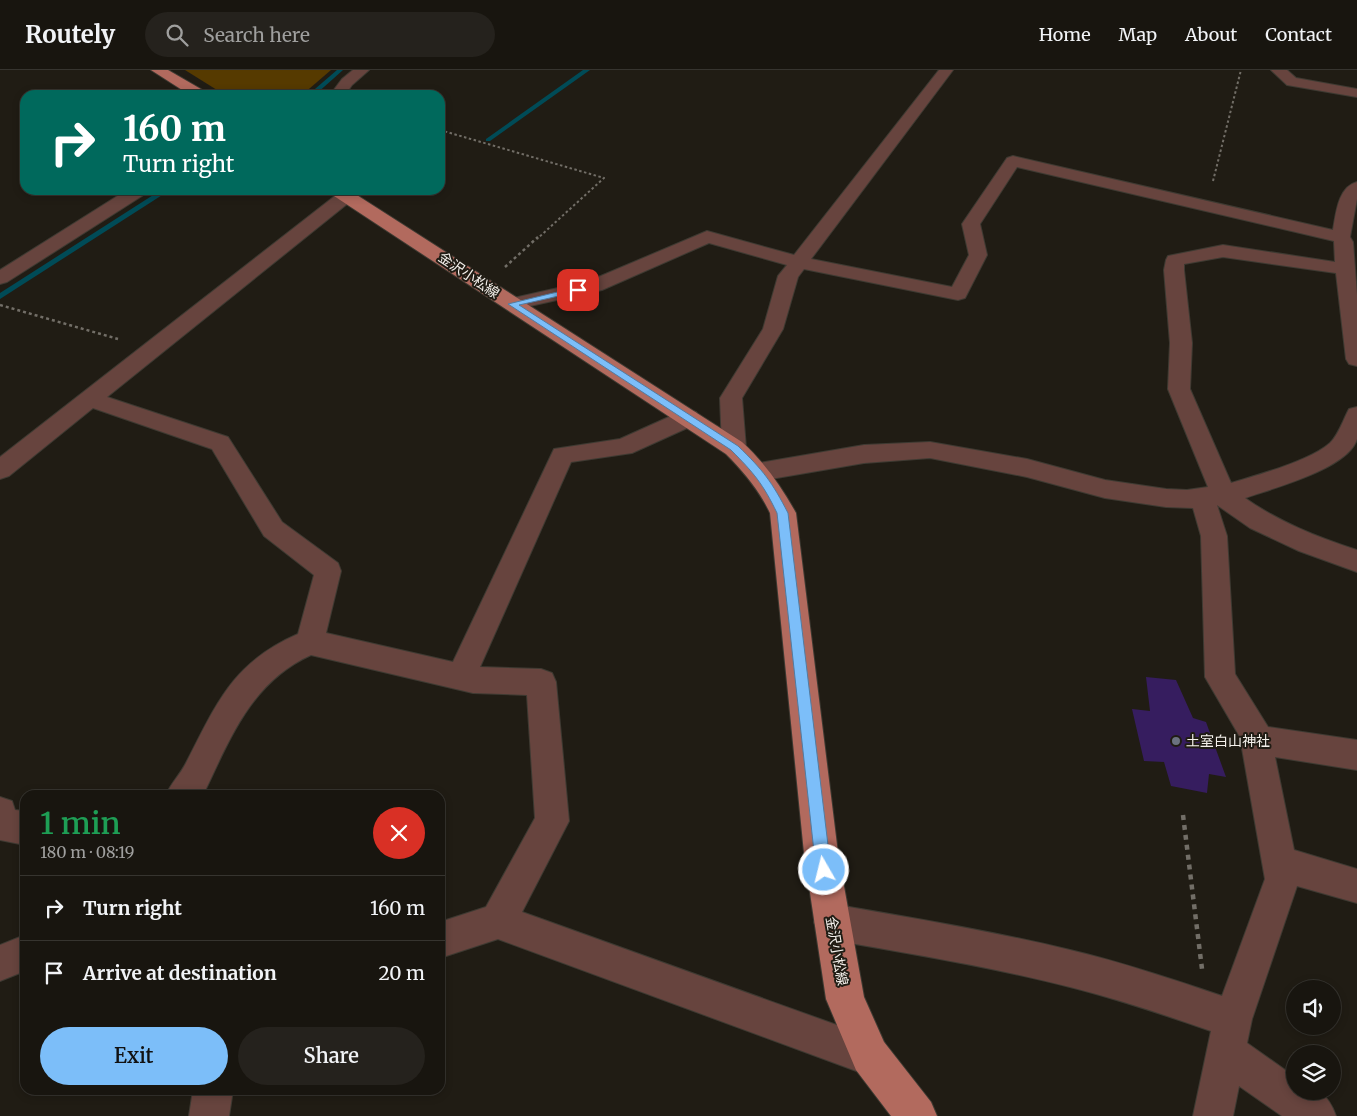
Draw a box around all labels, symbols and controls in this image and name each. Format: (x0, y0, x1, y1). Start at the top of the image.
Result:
search box (145, 12, 495, 57)
text: Routely (25, 19, 115, 50)
icon: search (163, 21, 191, 49)
text: Search here (203, 23, 310, 47)
text: Home (1039, 23, 1091, 46)
text: Map (1119, 23, 1157, 46)
text: About (1185, 23, 1237, 46)
text: Contact (1265, 23, 1332, 46)
text: 160 m (123, 107, 226, 151)
icon: right (40, 110, 105, 175)
text: Turn right (123, 150, 234, 178)
street label: 金沢小松線 (435, 248, 503, 302)
pin (557, 269, 599, 311)
icon: arrive (564, 276, 592, 304)
place label: 土室白山神社 (1186, 732, 1270, 750)
marker: 土室白山神社 (1170, 735, 1182, 747)
text: 1 min (40, 804, 121, 842)
button: close (373, 807, 425, 859)
text: 180 m · 08:19 (40, 842, 134, 862)
position arrow (797, 843, 849, 895)
icon: right (40, 894, 68, 922)
text: Turn right (83, 896, 182, 920)
text: 160 m (370, 896, 425, 920)
street label: 金沢小松線 (822, 915, 852, 987)
icon: arrive (40, 959, 68, 987)
text: Arrive at destination (83, 961, 277, 985)
text: 20 m (378, 961, 425, 985)
map controls (1286, 980, 1341, 1100)
button: sound (1286, 980, 1341, 1035)
button: Exit (40, 1027, 228, 1085)
button: Share (238, 1027, 425, 1085)
button: layers (1286, 1045, 1341, 1100)

